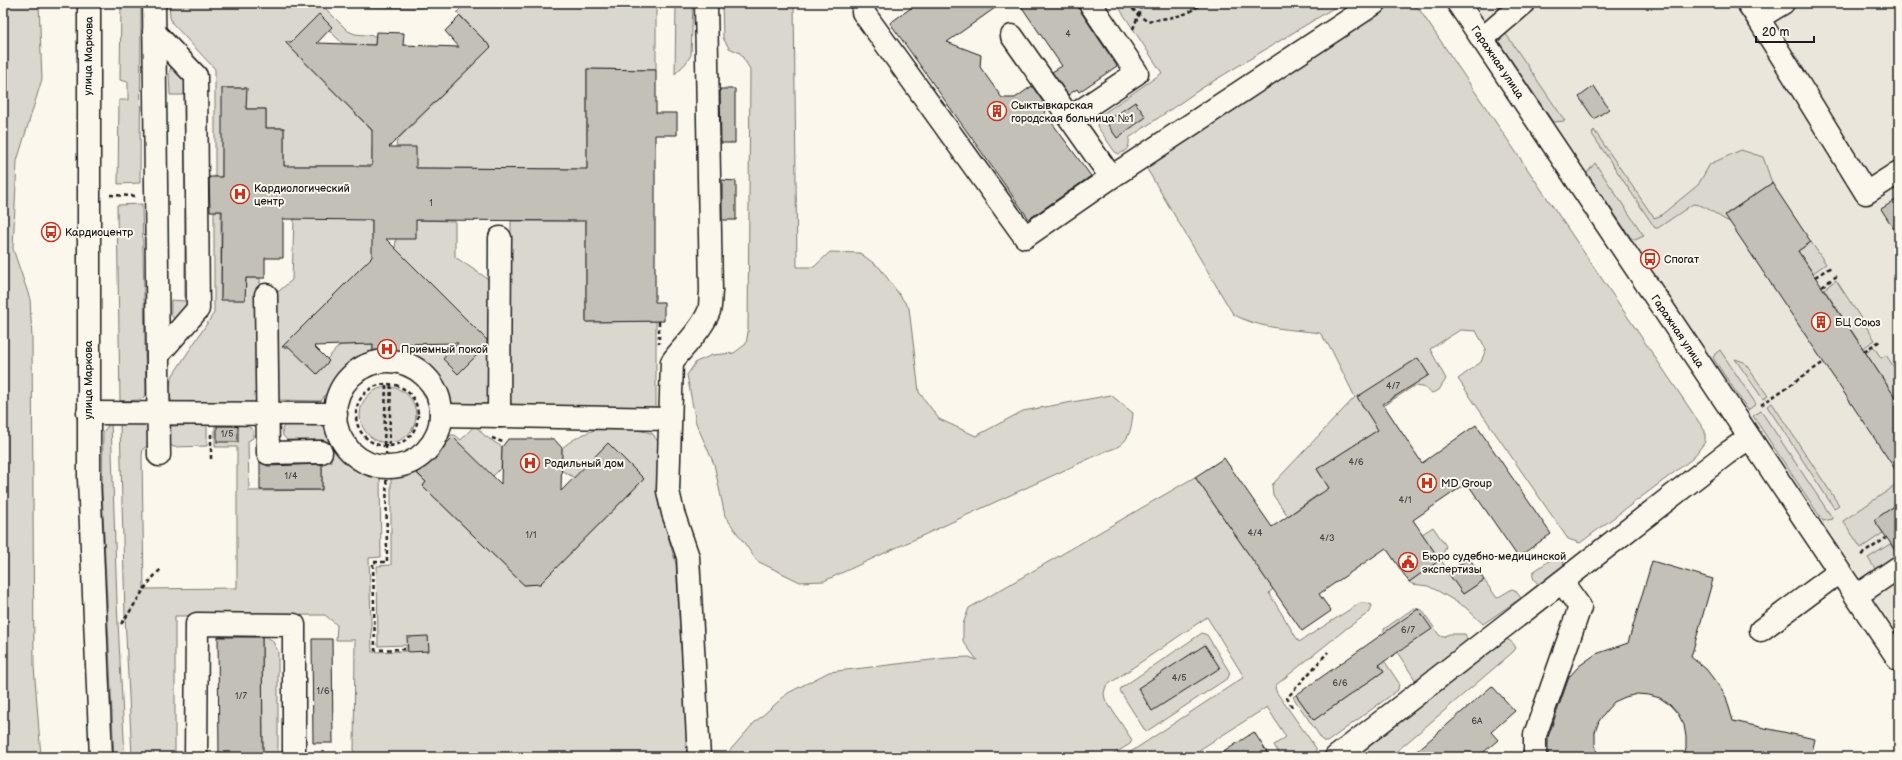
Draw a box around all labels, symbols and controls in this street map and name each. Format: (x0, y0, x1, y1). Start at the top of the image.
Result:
street label: улица Маркова (81, 16, 96, 96)
scale bar (1756, 18, 1814, 44)
street label: Гаражная улица (1468, 23, 1527, 102)
text: 20 m (1762, 25, 1789, 40)
house number: 4 (1065, 29, 1071, 40)
place label: Сыктывкарская городская больница №1 (1011, 99, 1133, 125)
building icon: Сыктывкарская городская больница №1 (986, 100, 1008, 122)
place label: Кардиологический центр (254, 182, 350, 208)
hospital icon: Кардиологический центр (229, 183, 251, 205)
house number: 1 (429, 198, 433, 209)
bus stop icon: Кардиоцентр (40, 221, 62, 243)
place label: Кардиоцентр (65, 226, 134, 239)
bus stop icon: Спогат (1639, 248, 1661, 270)
place label: Спогат (1664, 253, 1699, 266)
street label: Гаражная улица (1648, 292, 1707, 371)
building icon: БЦ Союз (1810, 311, 1832, 333)
place label: БЦ Союз (1835, 316, 1881, 329)
hospital icon: Приемный покой (376, 338, 398, 360)
street label: улица Маркова (82, 340, 95, 419)
place label: Приемный покой (401, 343, 488, 356)
house number: 4/7 (1386, 381, 1401, 392)
house number: 1/5 (221, 429, 233, 440)
hospital icon: Родильный дом (519, 452, 541, 474)
place label: Родильный дом (544, 457, 624, 470)
house number: 4/6 (1348, 457, 1364, 468)
house number: 1/4 (284, 471, 298, 482)
hospital icon: MD Group (1416, 472, 1438, 494)
place label: MD Group (1441, 477, 1492, 490)
house number: 4/1 (1398, 495, 1412, 506)
house number: 4/4 (1247, 528, 1263, 539)
house number: 1/1 (525, 530, 537, 541)
house number: 4/3 (1319, 533, 1335, 544)
place label: Бюро судебно-медицинской экспертизы (1422, 550, 1566, 576)
public building icon: Бюро судебно-медицинской экспертизы (1397, 551, 1419, 573)
house number: 6/7 (1401, 625, 1416, 636)
house number: 4/5 (1172, 673, 1186, 684)
house number: 6/6 (1332, 678, 1348, 689)
house number: 1/6 (316, 686, 330, 697)
house number: 1/7 (235, 691, 248, 702)
house number: 6А (1472, 716, 1483, 727)

